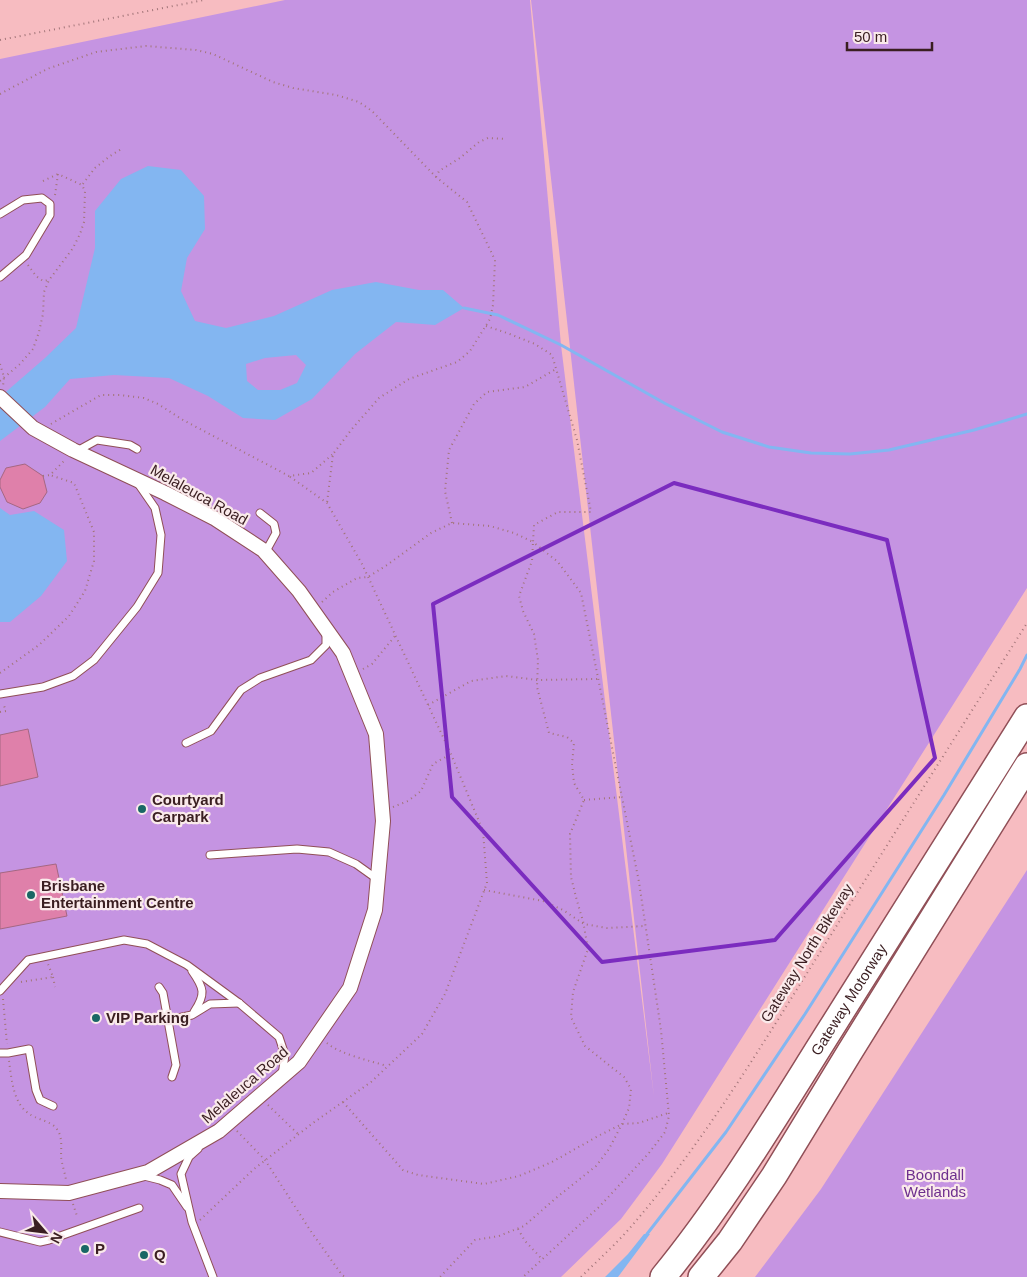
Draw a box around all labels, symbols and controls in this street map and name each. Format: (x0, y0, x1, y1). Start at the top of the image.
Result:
scale bar (847, 20, 932, 52)
text: 50 m (854, 28, 887, 45)
street label: Melaleuca Road (148, 461, 251, 528)
place label: Courtyard Carpark (152, 791, 224, 825)
marker: Courtyard Carpark (136, 803, 148, 815)
place label: Brisbane Entertainment Centre (41, 877, 194, 911)
street label: Gateway North Bikeway (757, 880, 856, 1025)
marker: Brisbane Entertainment Centre (25, 889, 37, 901)
street label: Gateway Motorway (807, 940, 890, 1058)
place label: VIP Parking (106, 1009, 189, 1026)
marker: VIP Parking (90, 1012, 102, 1024)
street label: Melaleuca Road (198, 1043, 291, 1127)
park label: Boondall Wetlands (904, 1166, 966, 1200)
north arrow (20, 1207, 70, 1257)
text: N (47, 1230, 66, 1246)
place label: P (95, 1240, 105, 1257)
marker: P (79, 1243, 91, 1255)
place label: Q (154, 1246, 166, 1263)
marker: Q (138, 1249, 150, 1261)

